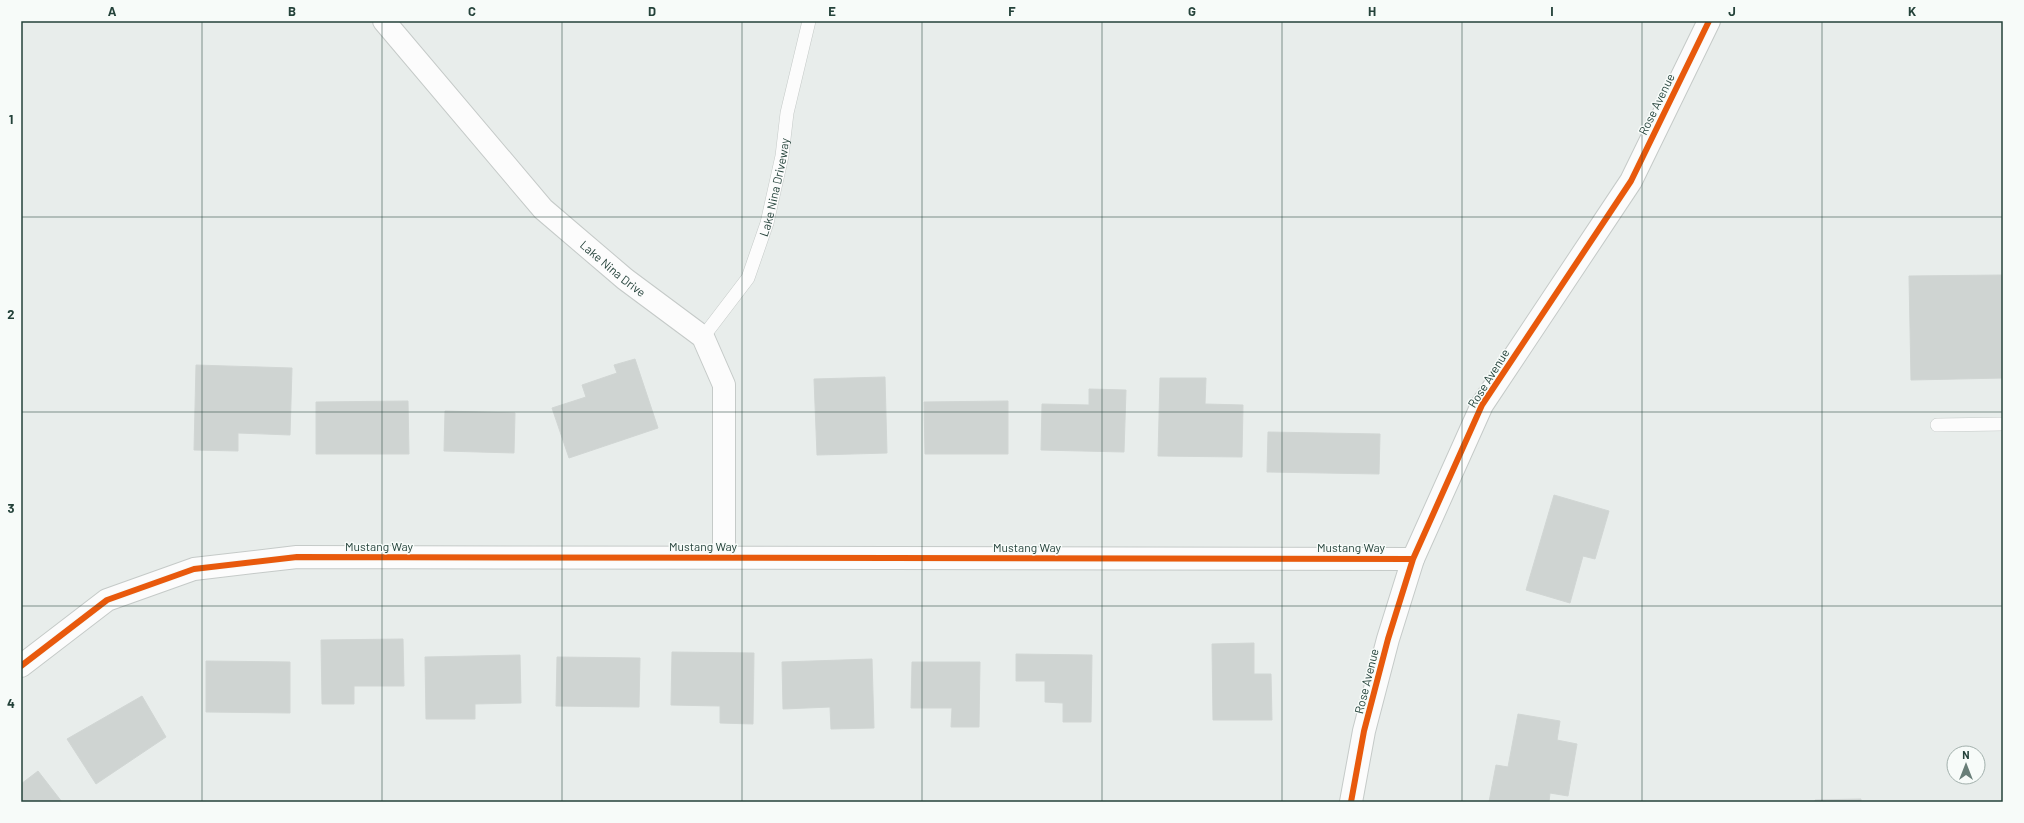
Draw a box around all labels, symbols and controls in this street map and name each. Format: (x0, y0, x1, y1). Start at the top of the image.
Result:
text: A (108, 3, 117, 19)
text: B (288, 3, 296, 19)
text: C (468, 3, 476, 19)
text: D (648, 3, 656, 19)
text: E (828, 3, 836, 19)
text: F (1008, 3, 1016, 19)
text: G (1188, 3, 1196, 19)
text: H (1368, 3, 1376, 19)
text: I (1550, 3, 1554, 19)
text: J (1728, 3, 1736, 19)
text: K (1908, 3, 1916, 19)
street label: Rose Avenue (1635, 71, 1677, 137)
text: 1 (9, 111, 13, 127)
street label: Lake Nina Driveway (756, 137, 791, 238)
street label: Lake Nina Drive (578, 237, 649, 299)
text: 2 (7, 306, 15, 322)
street label: Rose Avenue (1464, 346, 1512, 410)
text: 3 (7, 500, 15, 516)
street label: Mustang Way (345, 539, 414, 553)
street label: Mustang Way (669, 539, 738, 553)
street label: Mustang Way (993, 540, 1062, 554)
street label: Mustang Way (1317, 540, 1386, 554)
street label: Rose Avenue (1351, 647, 1381, 715)
text: 4 (7, 695, 15, 711)
north arrow (1946, 745, 1986, 785)
text: N (1962, 748, 1970, 761)

